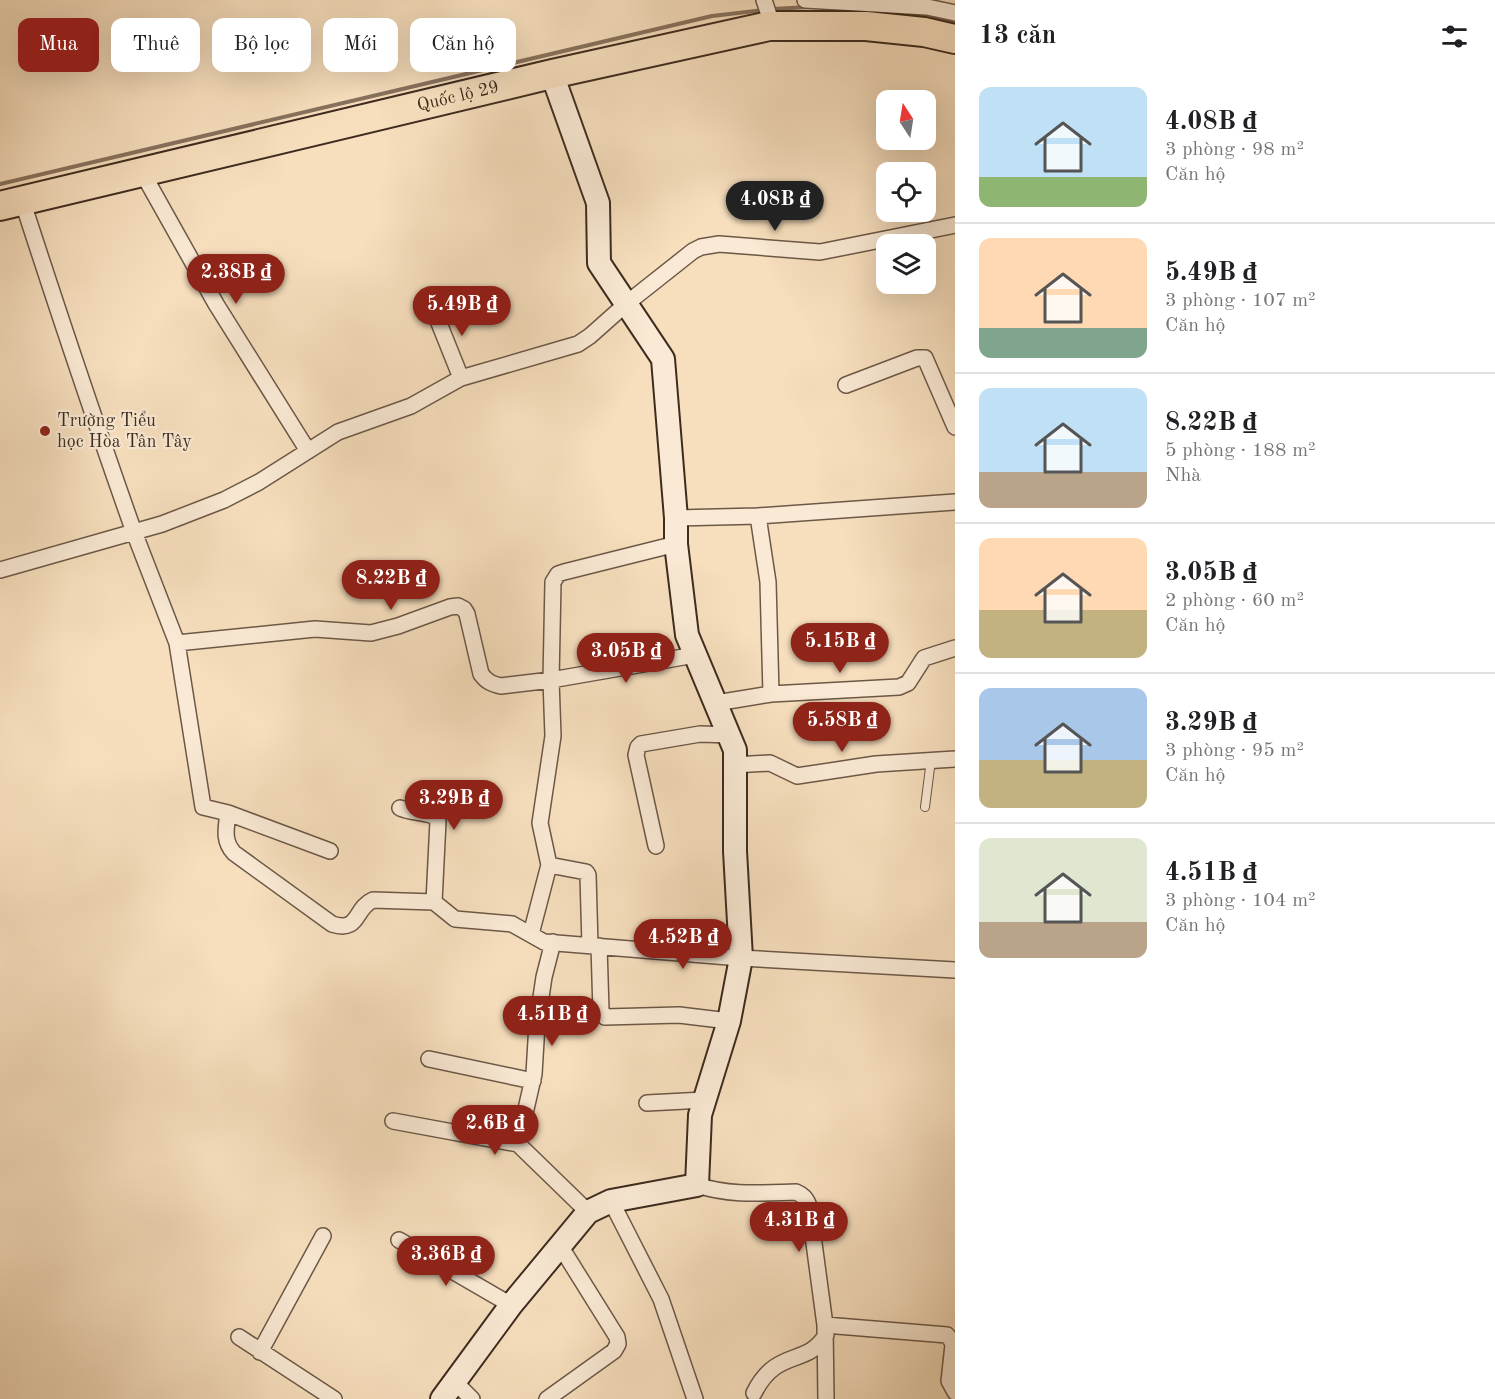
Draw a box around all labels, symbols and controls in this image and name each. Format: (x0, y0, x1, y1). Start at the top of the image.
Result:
chip: Mua (18, 18, 99, 72)
chip: Thuê (111, 18, 200, 72)
chip: Bộ lọc (212, 18, 311, 72)
chip: Mới (323, 18, 398, 72)
chip: Căn hộ (410, 18, 516, 72)
icon: filters (1438, 20, 1471, 53)
text: 13 căn (979, 23, 1056, 49)
street label: Quốc lộ 29 (415, 78, 501, 115)
north arrow (876, 90, 936, 150)
map controls (876, 90, 936, 294)
text: 4.08B ₫ (1165, 109, 1257, 135)
icon: home (1027, 111, 1099, 183)
text: 3 phòng · 98 m² (1165, 140, 1304, 160)
button: locate (876, 162, 936, 222)
text: Căn hộ (1165, 165, 1225, 185)
pin: 4.08B ₫ (720, 181, 830, 232)
text: 4.08B ₫ (740, 190, 810, 210)
button: layers (876, 234, 936, 294)
pin: 2.38B ₫ (181, 254, 291, 305)
text: 5.49B ₫ (1165, 260, 1257, 286)
icon: home (1027, 262, 1099, 334)
text: 2.38B ₫ (201, 263, 271, 283)
pin: 5.49B ₫ (407, 286, 517, 337)
text: 3 phòng · 107 m² (1165, 291, 1316, 311)
text: 5.49B ₫ (427, 295, 497, 315)
text: Căn hộ (1165, 316, 1225, 336)
place label: Trường Tiểu học Hòa Tân Tây (57, 410, 192, 451)
text: 8.22B ₫ (1165, 410, 1257, 436)
icon: home (1027, 412, 1099, 484)
marker: Trường Tiểu học Hòa Tân Tây (38, 424, 52, 438)
text: 5 phòng · 188 m² (1165, 441, 1316, 461)
text: Nhà (1165, 466, 1201, 486)
pin: 8.22B ₫ (336, 560, 446, 611)
text: 3.05B ₫ (1165, 560, 1257, 586)
icon: home (1027, 562, 1099, 634)
text: 8.22B ₫ (356, 569, 426, 589)
text: 2 phòng · 60 m² (1165, 591, 1304, 611)
text: Căn hộ (1165, 616, 1225, 636)
pin: 5.15B ₫ (785, 623, 895, 674)
text: 5.15B ₫ (805, 632, 875, 652)
pin: 3.05B ₫ (571, 633, 681, 684)
text: 3.05B ₫ (591, 642, 661, 662)
pin: 5.58B ₫ (787, 702, 897, 753)
text: 3.29B ₫ (1165, 710, 1257, 736)
text: 5.58B ₫ (807, 711, 877, 731)
icon: home (1027, 712, 1099, 784)
text: 3 phòng · 95 m² (1165, 741, 1304, 761)
text: Căn hộ (1165, 766, 1225, 786)
pin: 3.29B ₫ (399, 780, 509, 831)
text: 3.29B ₫ (419, 789, 489, 809)
text: 4.51B ₫ (1165, 860, 1257, 886)
icon: home (1027, 862, 1099, 934)
text: 3 phòng · 104 m² (1165, 891, 1316, 911)
text: Căn hộ (1165, 916, 1225, 936)
pin: 4.52B ₫ (628, 919, 738, 970)
text: 4.52B ₫ (648, 928, 718, 948)
pin: 4.51B ₫ (497, 996, 607, 1047)
text: 4.51B ₫ (517, 1005, 587, 1025)
pin: 2.6B ₫ (446, 1105, 544, 1156)
text: 2.6B ₫ (466, 1114, 524, 1134)
pin: 4.31B ₫ (744, 1202, 854, 1253)
text: 4.31B ₫ (764, 1211, 834, 1231)
pin: 3.36B ₫ (391, 1236, 501, 1287)
text: 3.36B ₫ (411, 1245, 481, 1265)

